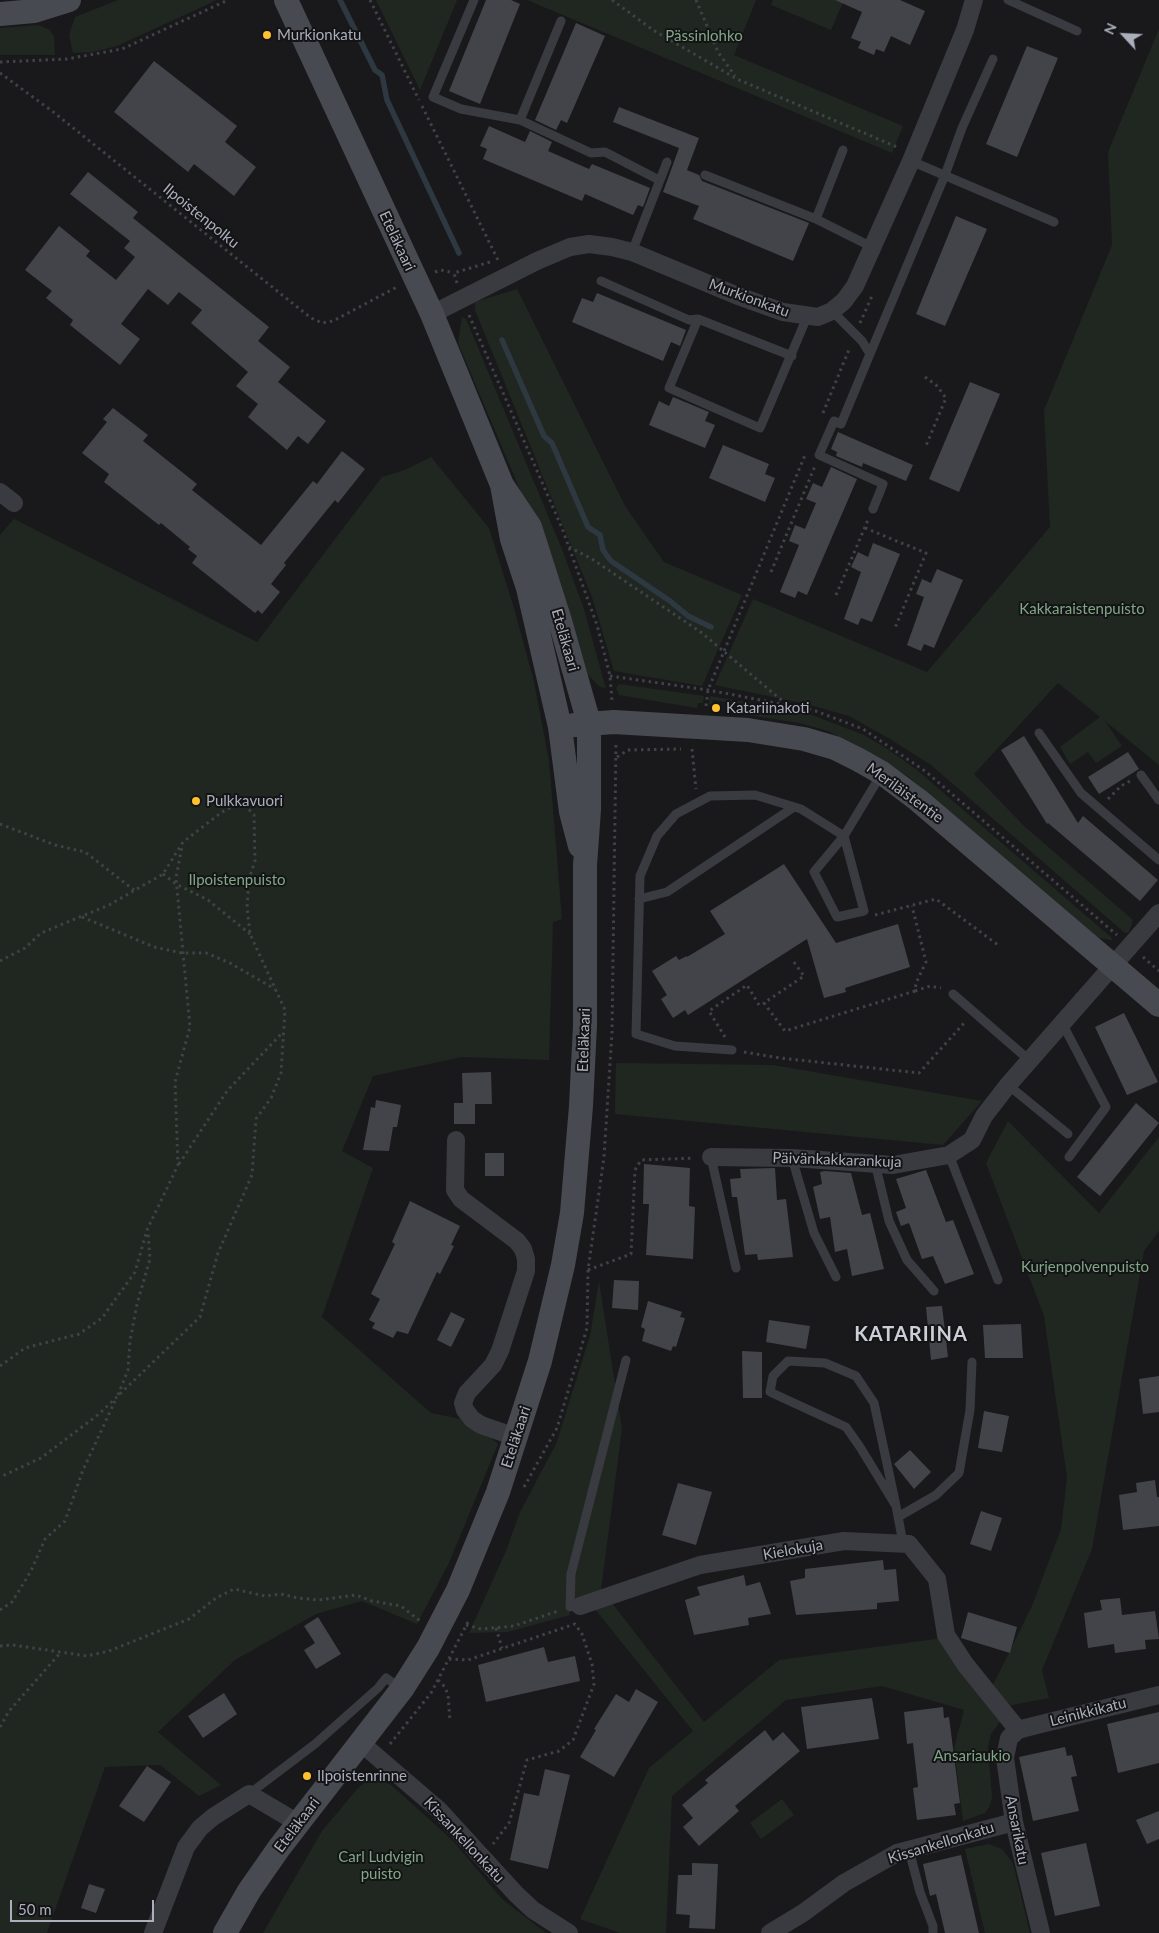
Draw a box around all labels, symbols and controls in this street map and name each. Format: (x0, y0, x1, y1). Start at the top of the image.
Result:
north arrow (1099, 10, 1149, 60)
text: N (1100, 20, 1120, 37)
place label: Murkionkatu (277, 26, 361, 44)
park label: Pässinlohko (665, 27, 743, 45)
marker: Murkionkatu (261, 29, 273, 41)
street label: Ilpoistenpolku (159, 180, 243, 252)
street label: Eteläkaari (375, 208, 419, 274)
street label: Murkionkatu (706, 275, 792, 321)
park label: Kakkaraistenpuisto (1019, 600, 1145, 618)
street label: Eteläkaari (548, 607, 582, 673)
place label: Katariinakoti (726, 699, 809, 717)
marker: Katariinakoti (710, 702, 722, 714)
street label: Meriläistentie (863, 759, 947, 827)
place label: Pulkkavuori (206, 792, 283, 810)
marker: Pulkkavuori (190, 795, 202, 807)
park label: Ilpoistenpuisto (189, 871, 285, 889)
street label: Eteläkaari (574, 1008, 594, 1072)
street label: Päivänkakkarankuja (772, 1149, 902, 1171)
park label: Kurjenpolvenpuisto (1021, 1258, 1149, 1276)
district label: KATARIINA (853, 1323, 969, 1347)
street label: Eteläkaari (498, 1404, 534, 1470)
street label: Kielokuja (762, 1536, 824, 1564)
street label: Leinikkikatu (1048, 1694, 1128, 1730)
park label: Ansariaukio (933, 1747, 1011, 1765)
place label: Ilpoistenrinne (317, 1767, 407, 1785)
marker: Ilpoistenrinne (301, 1770, 313, 1782)
street label: Eteläkaari (271, 1794, 323, 1856)
street label: Kissankellonkatu (420, 1794, 508, 1886)
street label: Ansarikatu (1001, 1794, 1033, 1866)
street label: Kissankellonkatu (886, 1818, 996, 1868)
park label: Carl Ludvigin puisto (338, 1848, 424, 1883)
scale bar (12, 1890, 156, 1922)
text: 50 m (18, 1900, 52, 1918)

